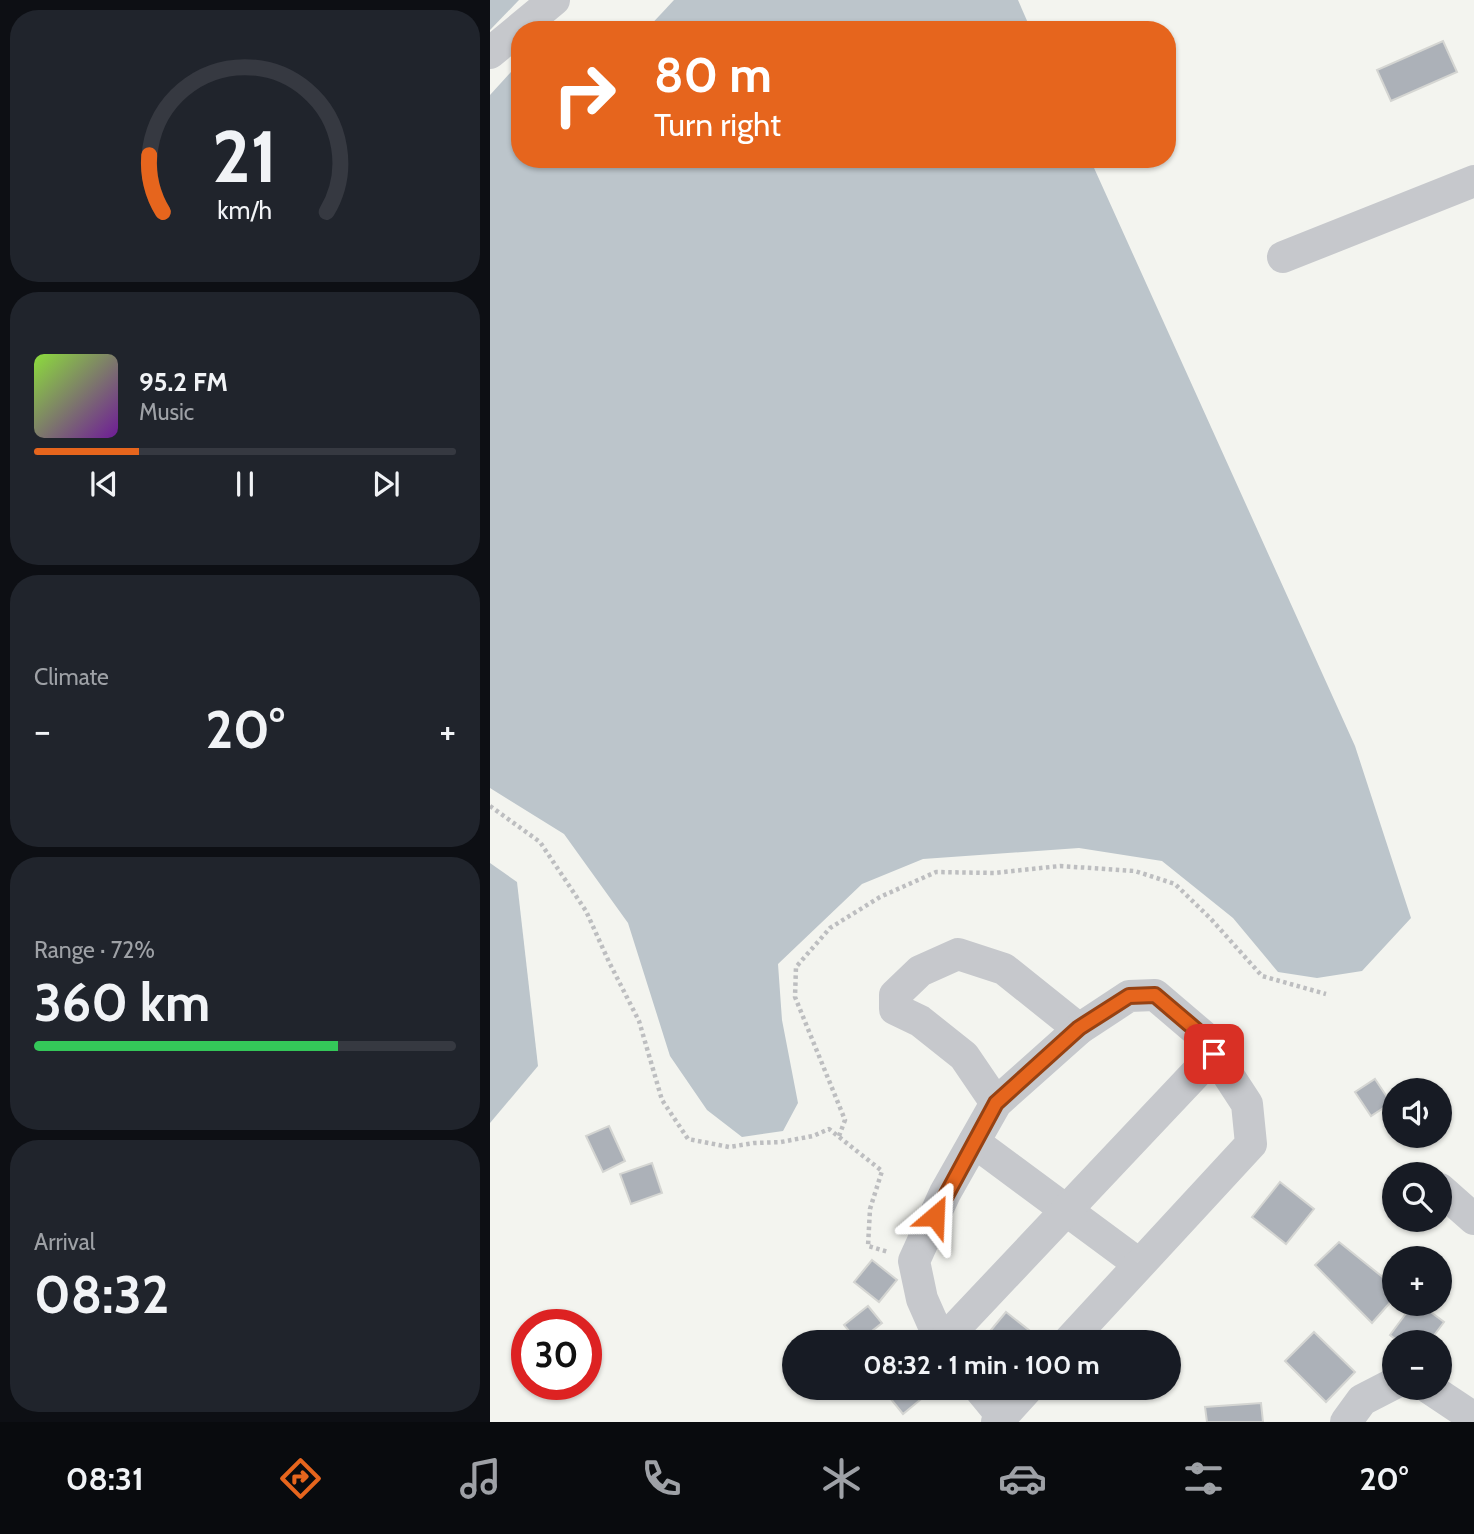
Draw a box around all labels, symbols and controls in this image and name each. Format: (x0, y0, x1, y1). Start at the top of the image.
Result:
text: 80 m (654, 45, 772, 104)
icon: right (539, 49, 630, 140)
text: Turn right (654, 105, 781, 144)
text: 21 (212, 113, 278, 201)
text: km/h (218, 195, 272, 225)
text: 95.2 FM (139, 366, 228, 398)
text: Music (139, 398, 194, 426)
icon: previous (85, 465, 123, 503)
icon: pause (226, 465, 264, 503)
icon: next (367, 465, 405, 503)
text: Climate (34, 663, 109, 691)
text: 20° (205, 698, 285, 761)
text: − (34, 707, 51, 754)
text: + (439, 707, 456, 754)
text: Range · 72% (34, 936, 155, 964)
text: 360 km (34, 971, 210, 1034)
pin (1184, 1024, 1244, 1084)
icon: arrive (1195, 1035, 1233, 1073)
map controls (1382, 1078, 1452, 1400)
button: sound (1382, 1078, 1452, 1148)
button: search (1382, 1162, 1452, 1232)
position arrow (898, 1179, 972, 1253)
text: Arrival (34, 1228, 95, 1256)
button: + (1382, 1246, 1452, 1316)
text: 08:32 (34, 1263, 169, 1326)
speed limit sign: 30 (511, 1309, 602, 1400)
button: − (1382, 1330, 1452, 1400)
text: 08:32 · 1 min · 100 m (863, 1349, 1100, 1381)
icon: directions (276, 1454, 325, 1503)
icon: music (456, 1454, 505, 1503)
icon: phone (637, 1454, 686, 1503)
icon: climate (817, 1454, 866, 1503)
icon: car (998, 1454, 1047, 1503)
icon: filters (1179, 1454, 1228, 1503)
text: 08:31 (66, 1459, 144, 1498)
text: 20° (1359, 1459, 1408, 1498)

